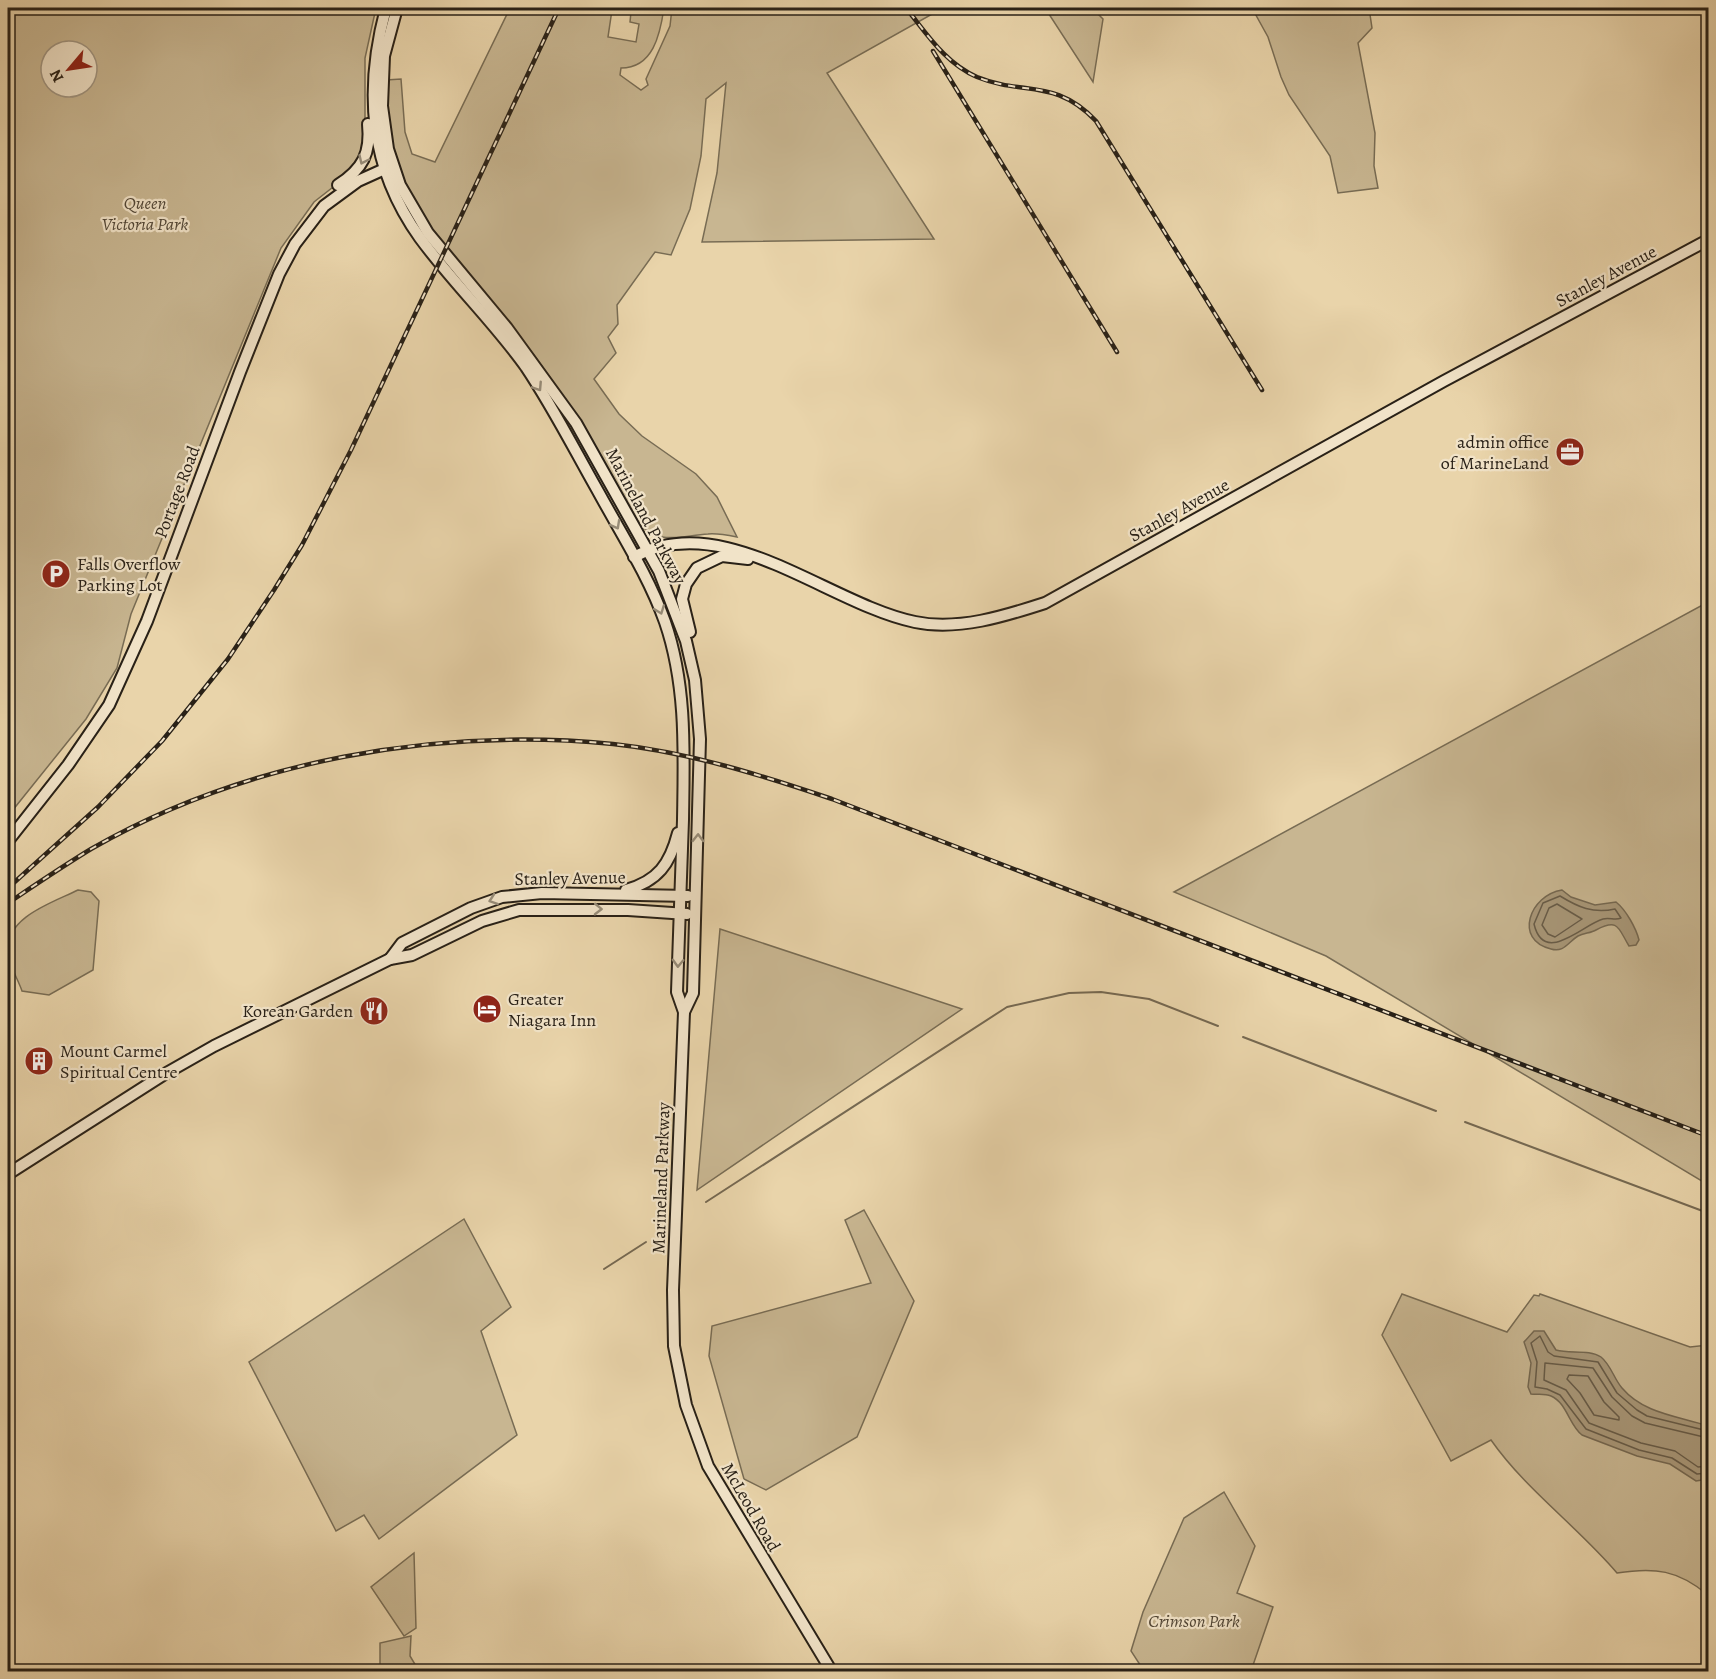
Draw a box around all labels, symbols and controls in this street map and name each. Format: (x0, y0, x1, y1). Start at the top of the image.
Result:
north arrow (39, 39, 99, 99)
text: N (44, 65, 69, 86)
one-way arrow (358, 154, 370, 165)
park label: Queen Victoria Park (102, 191, 188, 236)
street label: Stanley Avenue (1551, 239, 1661, 313)
one-way arrow (531, 381, 543, 391)
place label: admin office of MarineLand (1441, 430, 1549, 475)
office icon: admin office of MarineLand (1554, 436, 1586, 468)
street label: Portage Road (148, 442, 206, 542)
street label: Marineland Parkway (600, 443, 693, 589)
street label: Stanley Avenue (1124, 473, 1234, 547)
one-way arrow (609, 519, 620, 529)
place label: Falls Overflow Parking Lot (77, 552, 181, 597)
parking icon: Falls Overflow Parking Lot (40, 558, 72, 590)
one-way arrow (653, 604, 665, 615)
one-way arrow (692, 833, 704, 842)
street label: Stanley Avenue (514, 865, 626, 891)
one-way arrow (488, 893, 499, 905)
one-way arrow (594, 903, 603, 915)
one-way arrow (672, 958, 685, 967)
place label: Greater Niagara Inn (508, 987, 596, 1032)
hotel icon: Greater Niagara Inn (471, 993, 503, 1025)
restaurant icon: Korean Garden (358, 995, 390, 1027)
place label: Korean Garden (242, 999, 353, 1023)
place label: Mount Carmel Spiritual Centre (60, 1039, 178, 1084)
building icon: Mount Carmel Spiritual Centre (23, 1045, 55, 1077)
street label: Marineland Parkway (646, 1101, 676, 1254)
street label: McLeod Road (716, 1458, 786, 1556)
park label: Crimson Park (1148, 1609, 1240, 1633)

